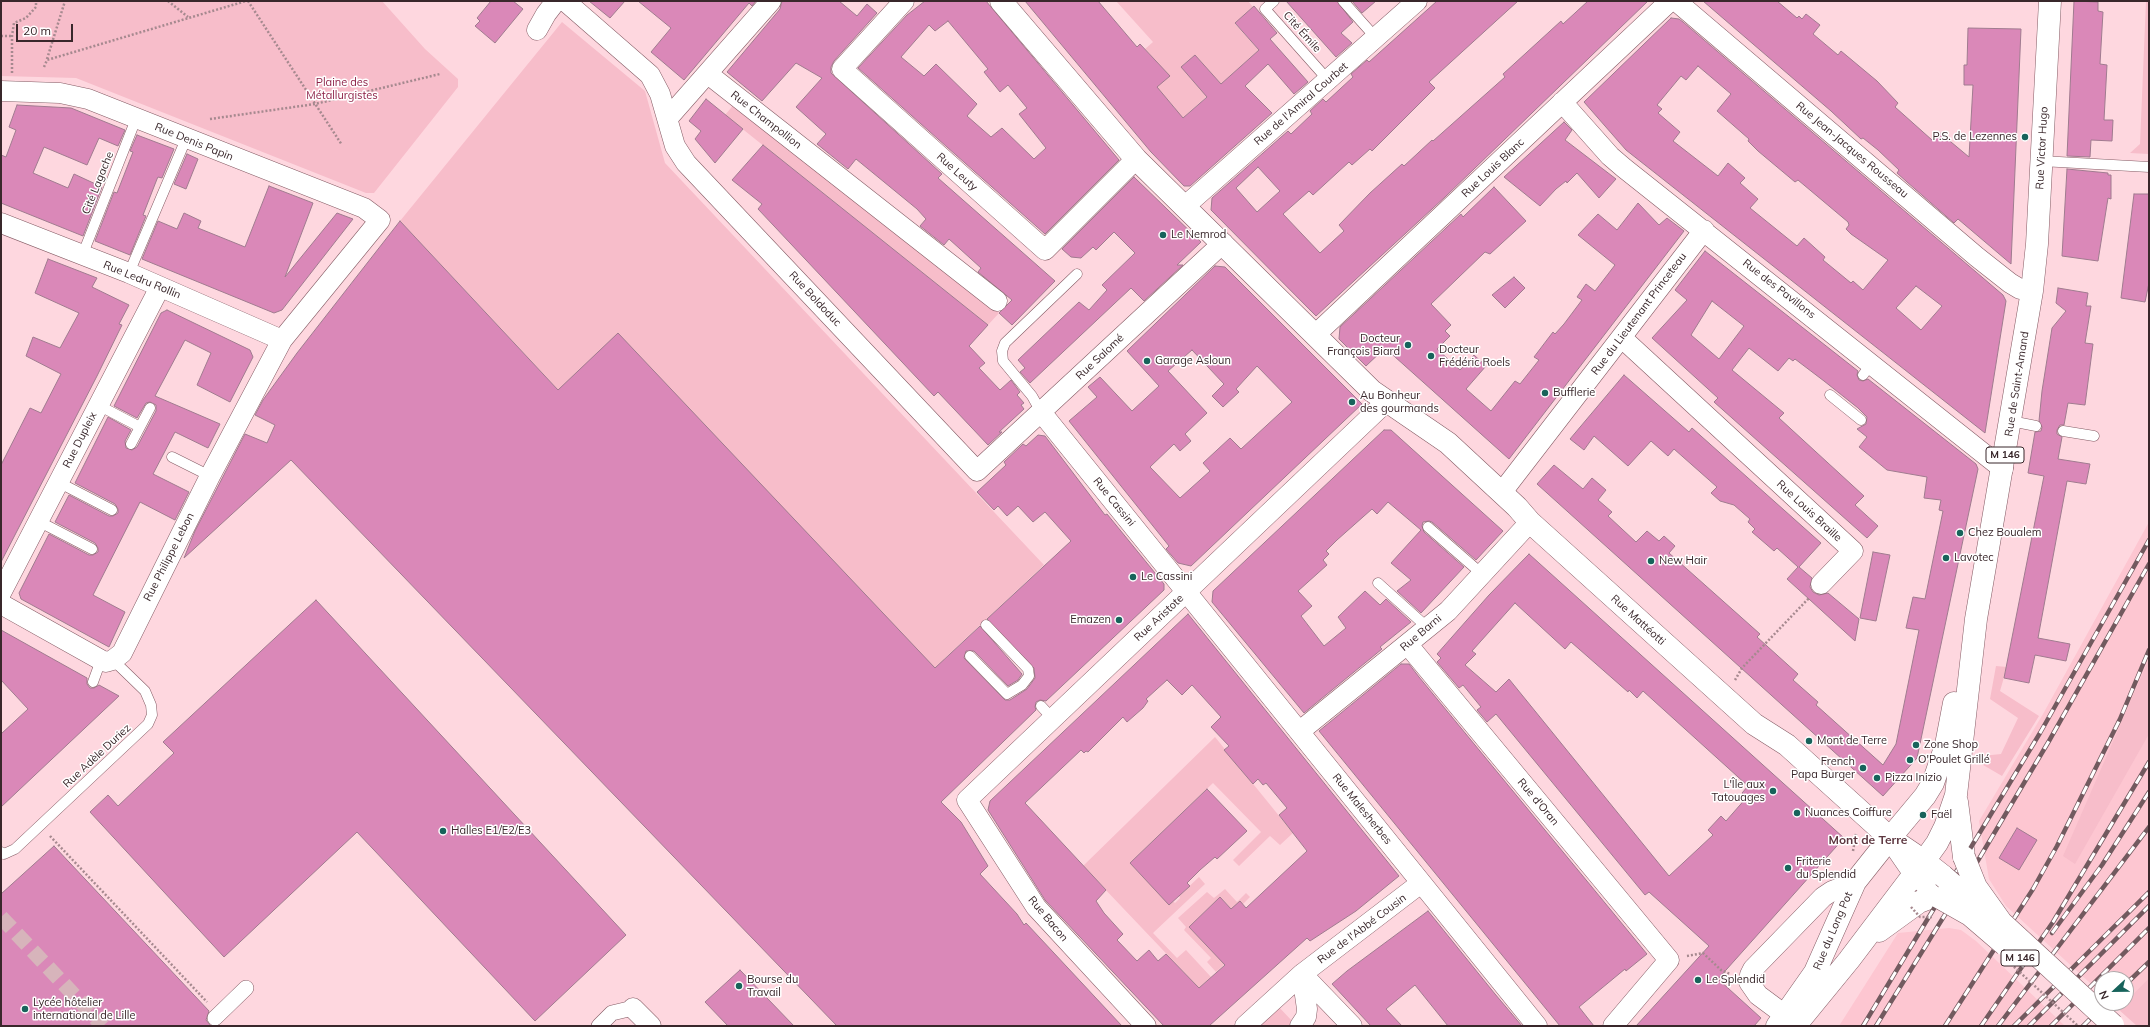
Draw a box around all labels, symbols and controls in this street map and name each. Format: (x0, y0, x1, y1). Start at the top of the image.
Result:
street label: Cité Émile (1280, 9, 1324, 55)
scale bar (18, 16, 75, 42)
text: 20 m (23, 23, 51, 38)
street label: Rue de l'Amiral Courbet (1251, 60, 1351, 148)
park label: Plaine des Métallurgistes (306, 76, 378, 102)
street label: Rue Champollion (728, 88, 804, 152)
street label: Rue Jean-Jacques Rousseau (1793, 99, 1911, 201)
street label: Rue Victor Hugo (2033, 106, 2051, 190)
street label: Rue Denis Papin (153, 120, 235, 164)
place label: P.S. de Lezennes (1932, 130, 2017, 144)
marker: P.S. de Lezennes (2020, 132, 2030, 142)
street label: Rue Louis Blanc (1459, 136, 1527, 200)
street label: Cité Lagache (79, 150, 117, 216)
street label: Rue Leuty (934, 150, 980, 194)
place label: Le Nemrod (1171, 228, 1226, 242)
marker: Le Nemrod (1158, 230, 1168, 240)
street label: Rue du Lieutenant Princeteau (1589, 250, 1689, 378)
street label: Rue des Pavillons (1740, 256, 1818, 322)
street label: Rue Ledru Rollin (101, 258, 183, 302)
street label: Rue Boldoduc (786, 269, 844, 329)
street label: Rue de Saint-Amand (2002, 330, 2032, 438)
street label: Rue Salomé (1073, 331, 1127, 383)
place label: Docteur François Biard (1327, 332, 1400, 358)
marker: Docteur François Biard (1403, 340, 1413, 350)
place label: Docteur Frédéric Roels (1439, 343, 1510, 369)
marker: Docteur Frédéric Roels (1426, 351, 1436, 361)
place label: Garage Asloun (1155, 354, 1231, 368)
marker: Garage Asloun (1142, 356, 1152, 366)
place label: Bufflerie (1553, 386, 1595, 400)
marker: Bufflerie (1540, 388, 1550, 398)
place label: Au Bonheur des gourmands (1360, 389, 1439, 415)
marker: Au Bonheur des gourmands (1347, 397, 1357, 407)
street label: Rue Dupleix (60, 410, 100, 470)
road number: M 146 (1986, 447, 2024, 463)
street label: Rue Cassini (1090, 475, 1138, 529)
street label: Rue Louis Braille (1774, 477, 1844, 545)
street label: Rue Philippe Lebon (141, 511, 197, 603)
place label: Chez Boualem (1968, 526, 2041, 540)
marker: Chez Boualem (1955, 528, 1965, 538)
place label: Lavotec (1954, 551, 1994, 565)
marker: Lavotec (1941, 553, 1951, 563)
place label: New Hair (1659, 554, 1707, 568)
marker: New Hair (1646, 556, 1656, 566)
place label: Le Cassini (1141, 570, 1192, 584)
marker: Le Cassini (1128, 572, 1138, 582)
street label: Rue Aristote (1132, 592, 1186, 644)
street label: Rue Mattéotti (1608, 592, 1668, 648)
street label: Rue Barni (1398, 612, 1444, 654)
place label: Emazen (1070, 613, 1111, 627)
marker: Emazen (1114, 615, 1124, 625)
street label: Rue Adèle Duriez (60, 721, 134, 791)
place label: Mont de Terre (1817, 734, 1887, 748)
marker: Mont de Terre (1804, 736, 1814, 746)
place label: Zone Shop (1924, 738, 1978, 752)
marker: Zone Shop (1911, 740, 1921, 750)
place label: O'Poulet Grillé (1918, 753, 1990, 767)
place label: French Papa Burger (1791, 755, 1855, 781)
marker: O'Poulet Grillé (1905, 755, 1915, 765)
marker: French Papa Burger (1858, 763, 1868, 773)
street label: Rue Malesherbes (1329, 771, 1395, 847)
place label: Pizza Inizio (1885, 771, 1942, 785)
marker: Pizza Inizio (1872, 773, 1882, 783)
street label: Rue d'Oran (1515, 776, 1561, 828)
place label: L'Île aux Tatouages (1712, 778, 1765, 804)
marker: L'Île aux Tatouages (1768, 786, 1778, 796)
place label: Nuances Coiffure (1805, 806, 1892, 820)
marker: Nuances Coiffure (1792, 808, 1802, 818)
place label: Faël (1931, 808, 1952, 822)
marker: Faël (1918, 810, 1928, 820)
place label: Halles E1/E2/E3 (451, 824, 531, 838)
marker: Halles E1/E2/E3 (438, 826, 448, 836)
district label: Mont de Terre (1829, 833, 1907, 847)
place label: Friterie du Splendid (1796, 855, 1856, 881)
marker: Friterie du Splendid (1783, 863, 1793, 873)
street label: Rue du Long Pot (1811, 890, 1855, 972)
street label: Rue de l'Abbé Cousin (1315, 891, 1409, 967)
street label: Rue Bacon (1025, 894, 1071, 944)
road number: M 146 (2001, 950, 2039, 966)
north arrow (2094, 971, 2134, 1011)
place label: Bourse du Travail (747, 973, 798, 999)
place label: Le Splendid (1706, 973, 1765, 987)
marker: Le Splendid (1693, 975, 1703, 985)
marker: Bourse du Travail (734, 981, 744, 991)
text: N (2096, 989, 2112, 1002)
place label: Lycée hôtelier international de Lille (33, 996, 135, 1022)
marker: Lycée hôtelier international de Lille (20, 1004, 30, 1014)

